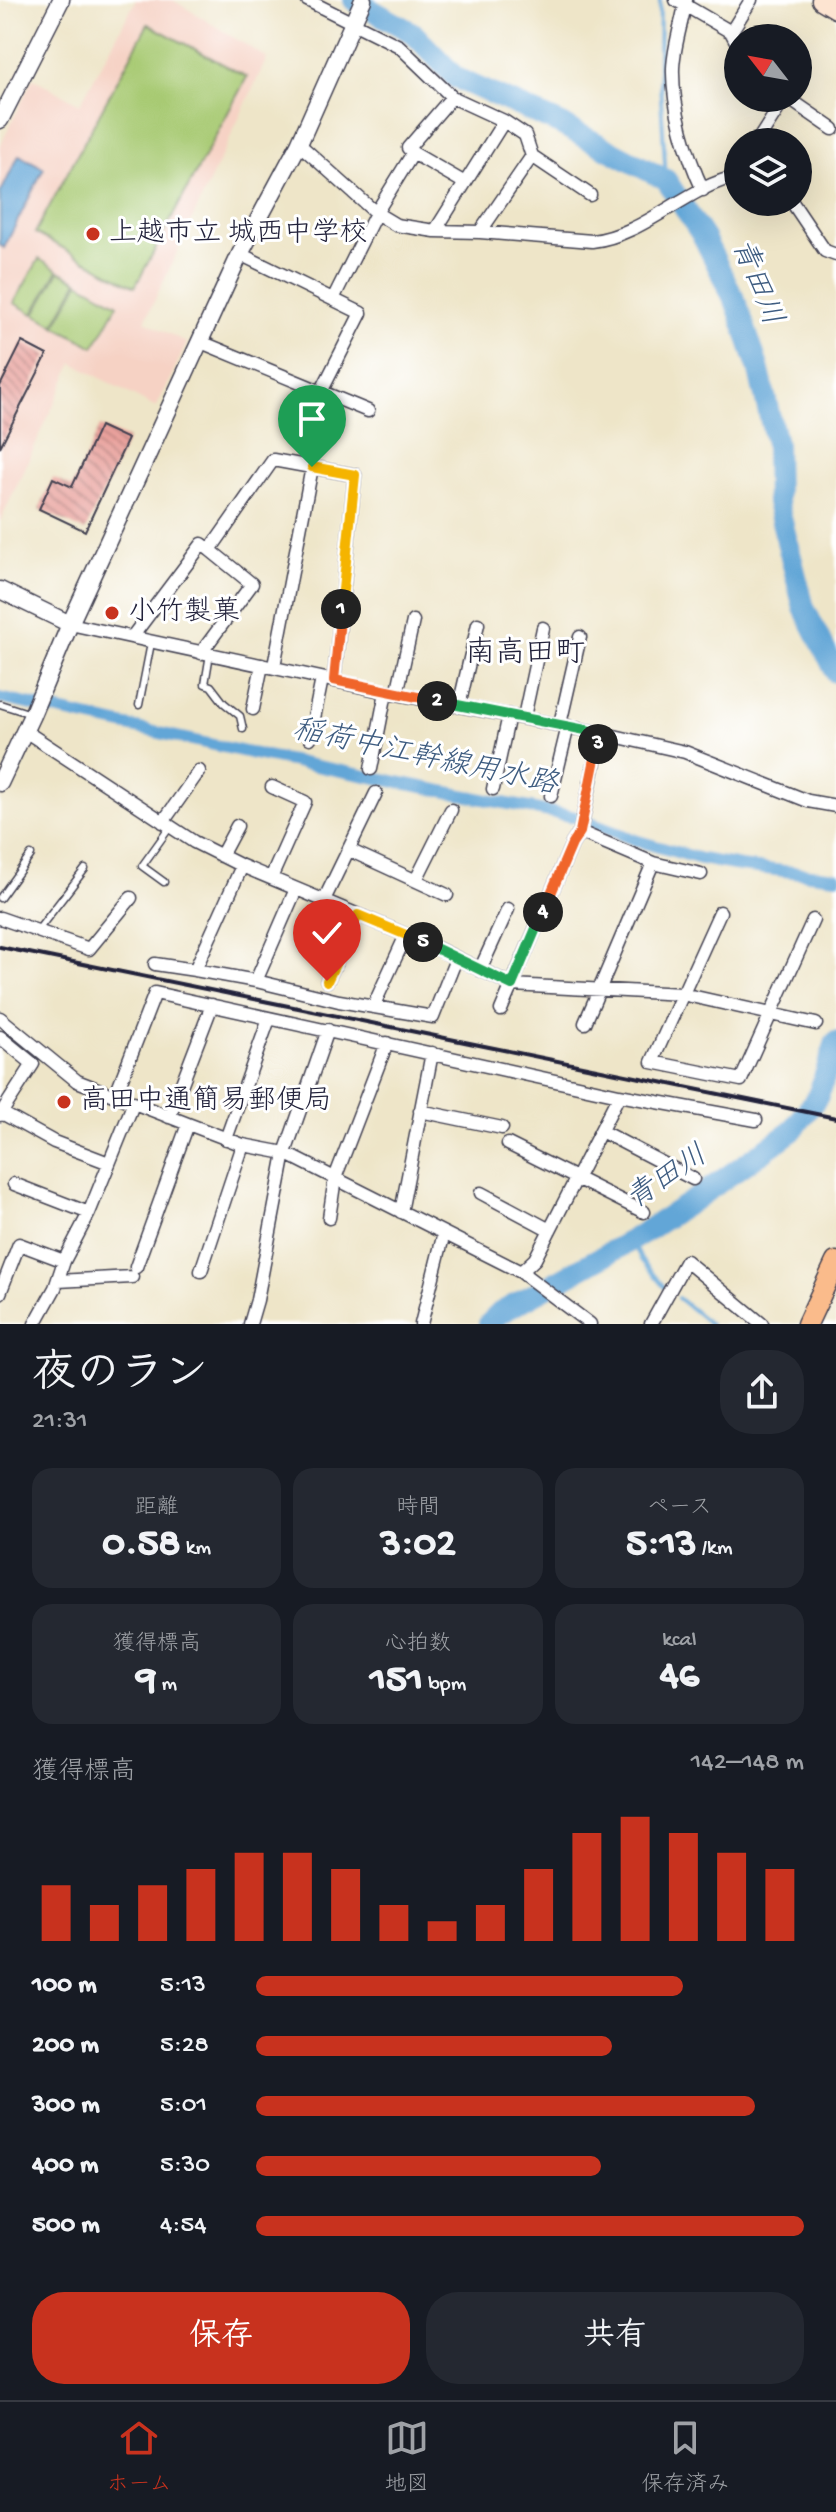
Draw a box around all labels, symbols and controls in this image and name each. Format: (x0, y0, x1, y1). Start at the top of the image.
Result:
north arrow (724, 24, 812, 112)
map controls (724, 24, 812, 216)
button: layers (724, 128, 812, 216)
place label: 上越市立 城西中学校 (109, 217, 368, 251)
marker: 上越市立 城西中学校 (84, 225, 102, 243)
water label: 青田川 (722, 234, 790, 331)
pin (278, 385, 346, 467)
icon: arrive (290, 397, 334, 441)
pin: 1 (321, 589, 361, 629)
place label: 小竹製菓 (128, 596, 240, 630)
text: 1 (337, 596, 345, 622)
marker: 小竹製菓 (103, 604, 121, 622)
district label: 南高田町 (465, 636, 585, 673)
pin: 2 (417, 681, 457, 721)
text: 2 (432, 688, 442, 714)
water label: 稲荷中江幹線用水路 (289, 712, 563, 805)
pin: 3 (578, 724, 618, 764)
text: 3 (592, 731, 604, 757)
pin: 4 (523, 892, 563, 932)
pin (293, 899, 361, 981)
text: 4 (538, 899, 548, 925)
icon: check (305, 911, 349, 955)
pin: 5 (403, 922, 443, 962)
text: 5 (417, 929, 429, 955)
place label: 高田中通簡易郵便局 (80, 1085, 332, 1119)
marker: 高田中通簡易郵便局 (55, 1093, 73, 1111)
water label: 青田川 (620, 1138, 715, 1219)
button: share (720, 1350, 804, 1434)
text: 夜のラン (32, 1351, 208, 1403)
text: 21:31 (32, 1407, 87, 1438)
text: 距離 (135, 1496, 179, 1522)
text: 時間 (396, 1496, 440, 1522)
text: ペース (647, 1496, 712, 1522)
text: 0.58 (102, 1522, 180, 1569)
text: 3:02 (380, 1522, 456, 1569)
text: 5:13 (626, 1522, 697, 1569)
text: km (180, 1536, 211, 1562)
text: /km (697, 1536, 733, 1562)
text: kcal (662, 1628, 696, 1654)
text: 獲得標高 (113, 1632, 201, 1658)
text: 心拍数 (385, 1632, 451, 1658)
text: 46 (660, 1654, 699, 1701)
text: 9 (136, 1658, 156, 1705)
text: 151 (370, 1658, 423, 1705)
text: m (156, 1672, 177, 1698)
text: bpm (423, 1672, 466, 1698)
text: 142–148 m (691, 1748, 804, 1779)
text: 獲得標高 (32, 1758, 136, 1789)
text: 100 m (32, 1971, 97, 2002)
text: 5:13 (160, 1971, 206, 2002)
text: 200 m (32, 2031, 99, 2062)
text: 5:28 (160, 2031, 209, 2062)
text: 300 m (32, 2091, 100, 2122)
text: 5:01 (160, 2091, 207, 2122)
text: 400 m (32, 2151, 98, 2182)
text: 5:30 (160, 2151, 210, 2182)
text: 500 m (32, 2211, 100, 2242)
text: 4:54 (160, 2211, 206, 2242)
button: 保存 (32, 2292, 410, 2384)
button: 共有 (426, 2292, 804, 2384)
tab: ホーム (106, 2416, 172, 2499)
tab: 地図 (385, 2416, 429, 2499)
tab: 保存済み (641, 2416, 730, 2499)

